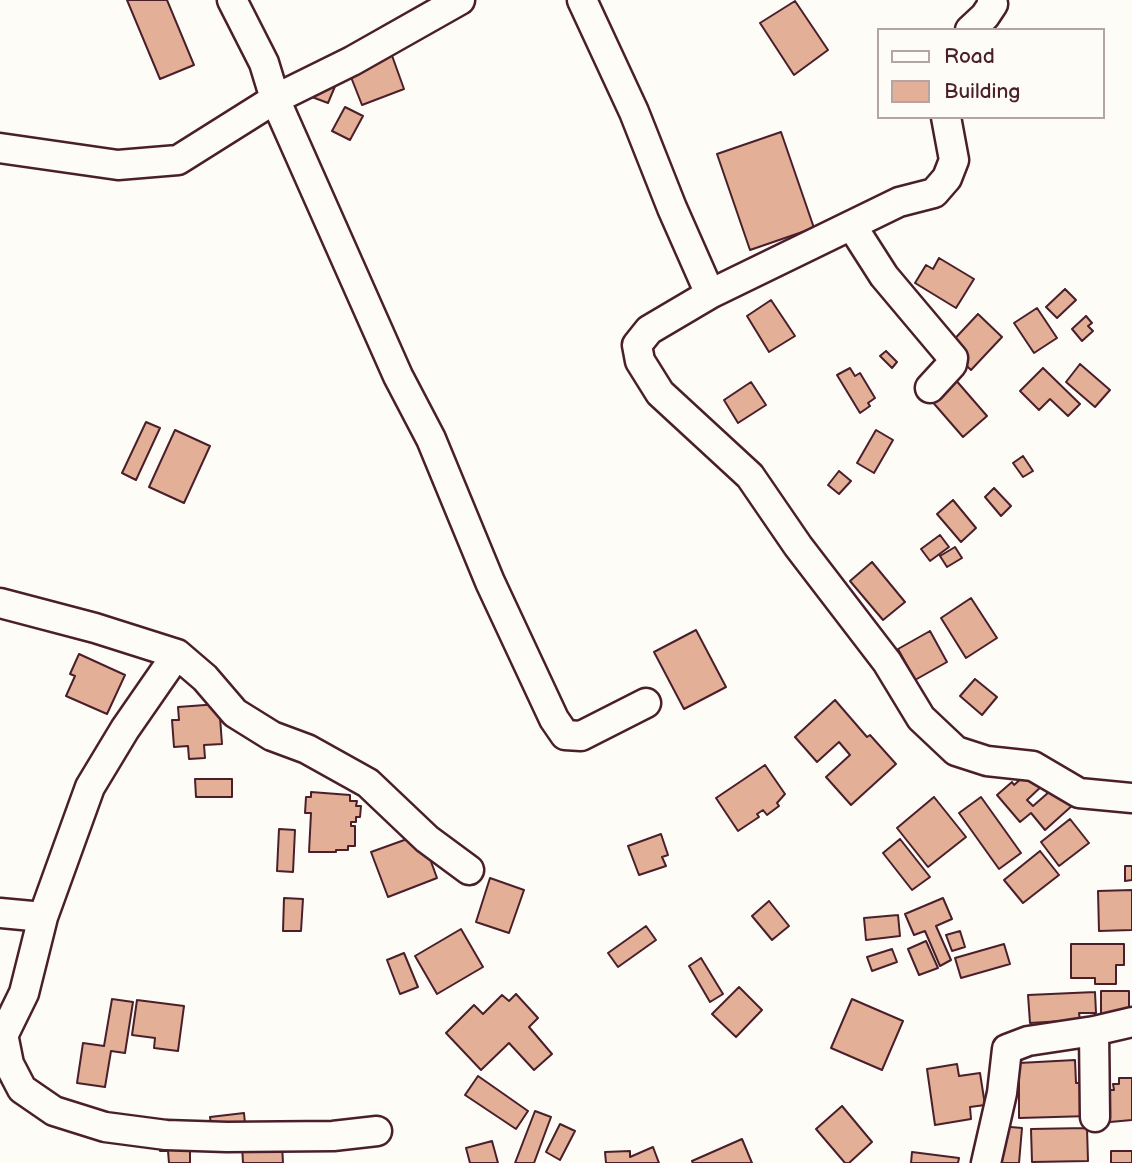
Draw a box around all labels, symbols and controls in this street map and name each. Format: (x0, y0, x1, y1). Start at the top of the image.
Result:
legend (876, 28, 1104, 119)
text: Road (944, 44, 995, 69)
text: Building (944, 79, 1020, 104)

